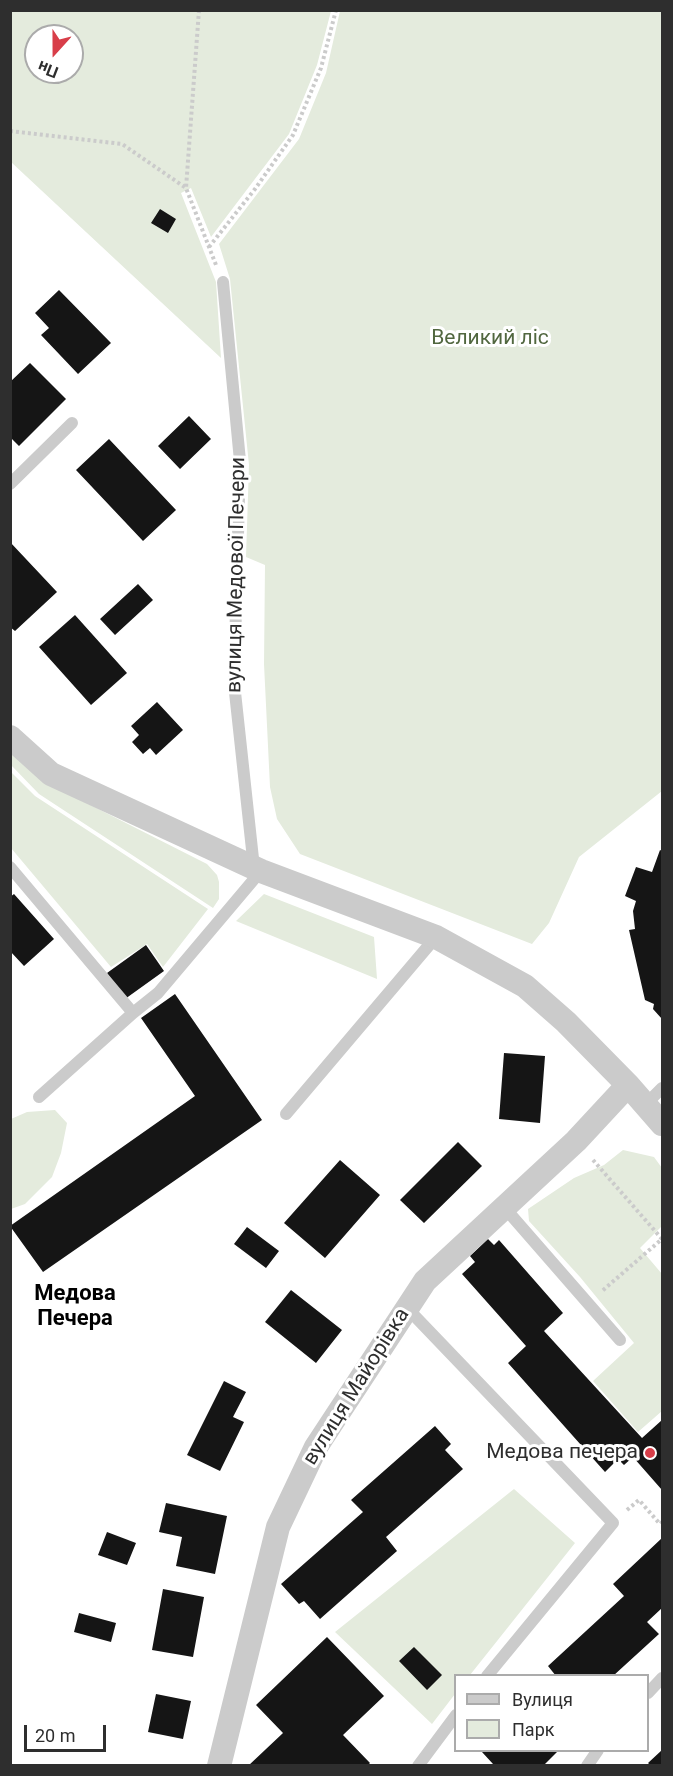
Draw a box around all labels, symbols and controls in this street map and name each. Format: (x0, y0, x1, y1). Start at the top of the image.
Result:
north arrow (24, 24, 84, 84)
text: Пн (35, 57, 61, 82)
park label: Великий ліс (431, 326, 549, 352)
street label: вулиця Медової Печери (222, 457, 252, 693)
district label: Медова Печера (34, 1281, 116, 1332)
street label: вулиця Майорівка (298, 1304, 416, 1470)
place label: Медова печера (486, 1440, 638, 1466)
marker: Медова печера (643, 1446, 657, 1460)
legend (454, 1674, 649, 1752)
text: Вулиця (512, 1689, 573, 1710)
scale bar (27, 1713, 110, 1751)
text: Парк (512, 1719, 554, 1740)
text: 20 m (35, 1725, 75, 1746)

